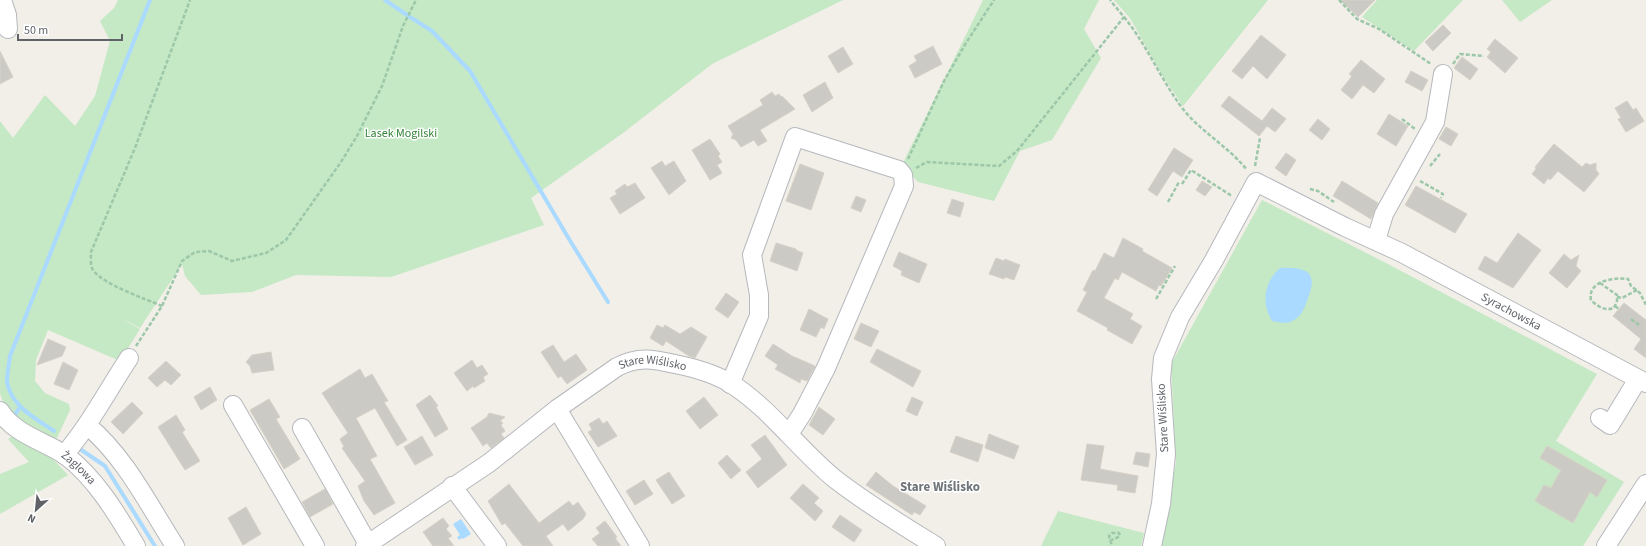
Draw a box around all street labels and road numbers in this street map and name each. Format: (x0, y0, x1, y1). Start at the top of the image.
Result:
street label: Syrachowska (1478, 288, 1544, 334)
street label: Stare Wiślisko (616, 351, 688, 375)
street label: Stare Wiślisko (1153, 383, 1173, 453)
street label: Żaglowa (58, 447, 100, 488)

